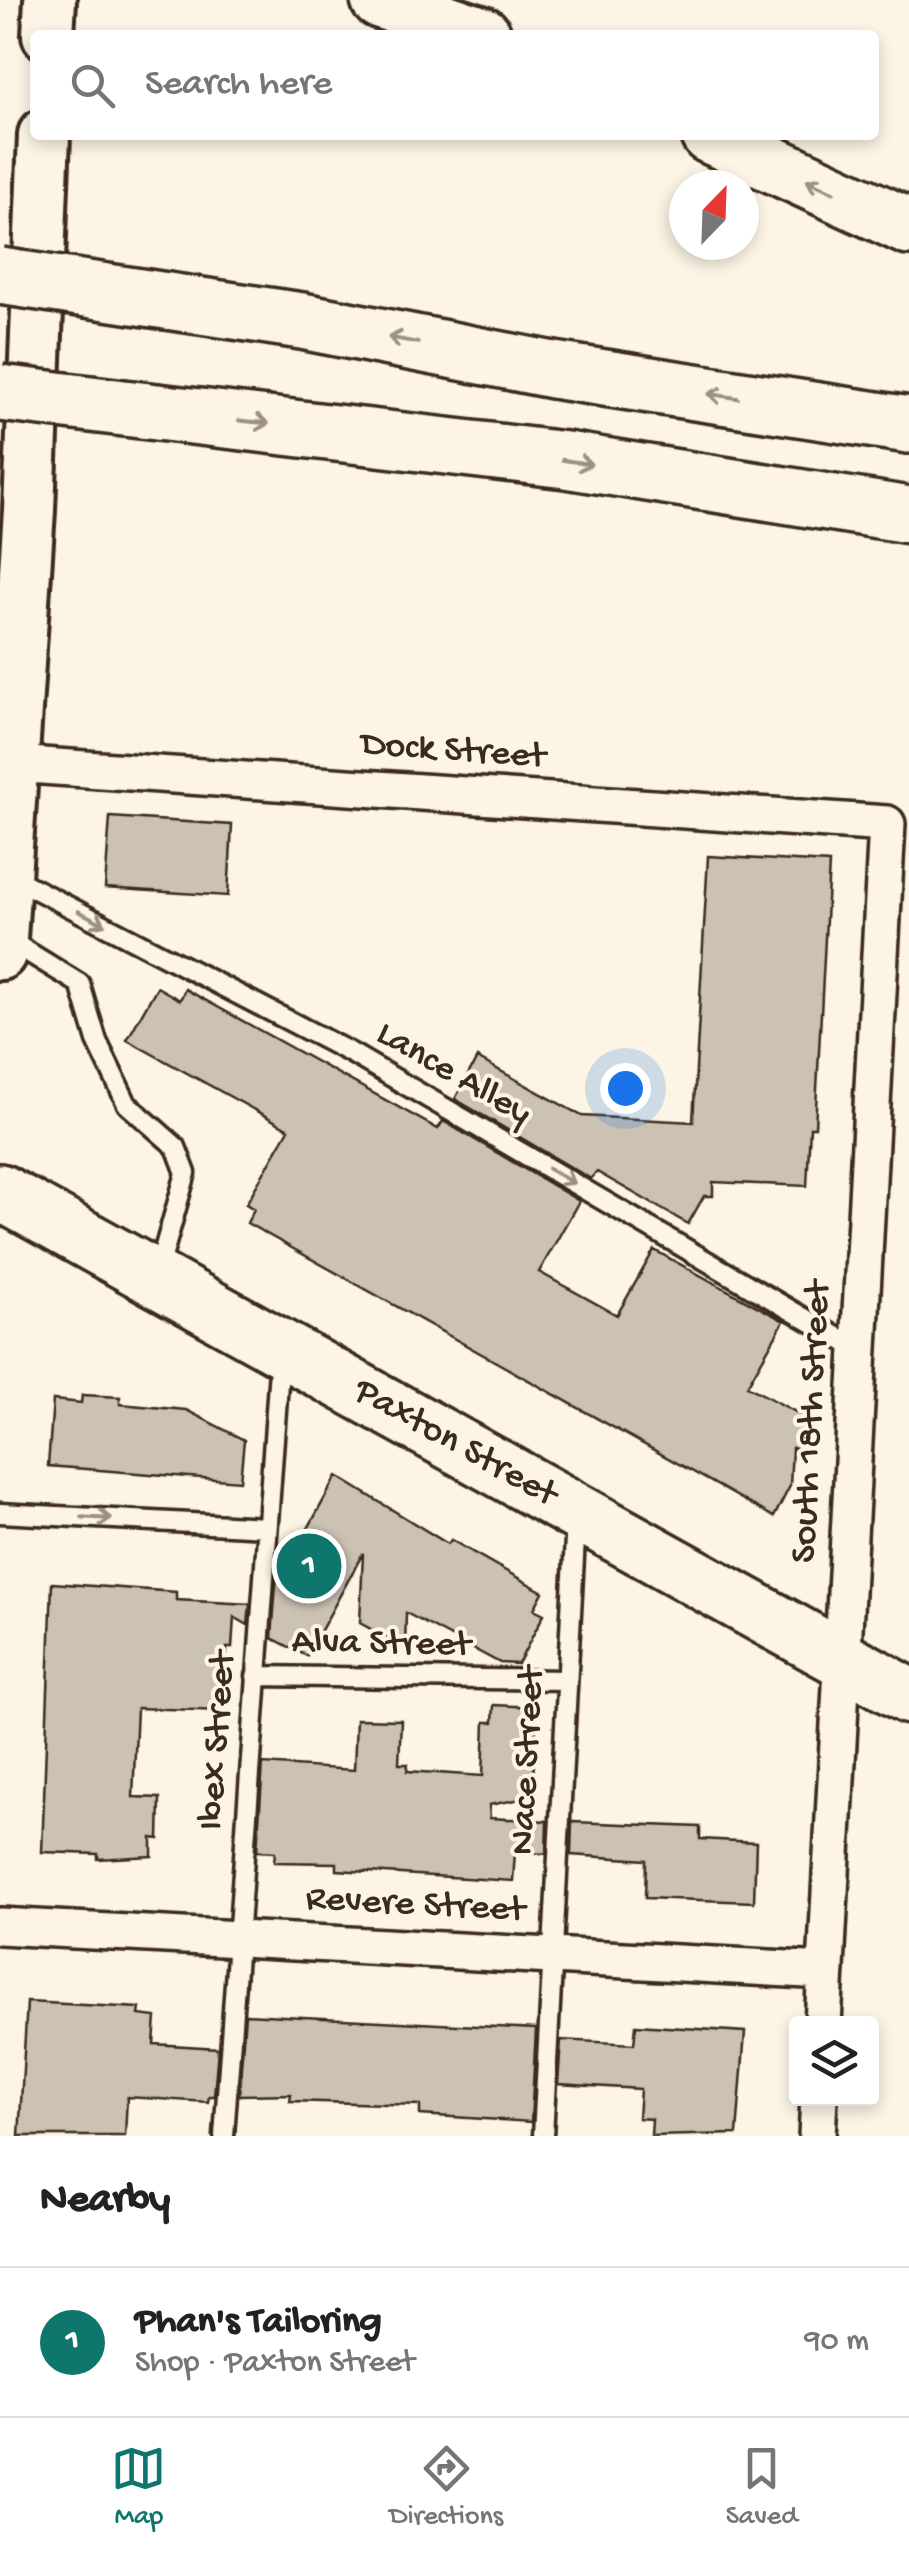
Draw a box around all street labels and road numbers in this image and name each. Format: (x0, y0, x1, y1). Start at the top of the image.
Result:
street label: Dock Street (356, 723, 550, 781)
street label: Lance Alley (367, 1013, 539, 1137)
street label: South 18th Street (784, 1276, 843, 1564)
street label: Paxton Street (345, 1370, 567, 1520)
street label: Alva Street (291, 1621, 474, 1669)
street label: Ibex Street (191, 1647, 247, 1832)
street label: Nace Street (502, 1662, 556, 1856)
street label: Revere Street (304, 1878, 529, 1934)

